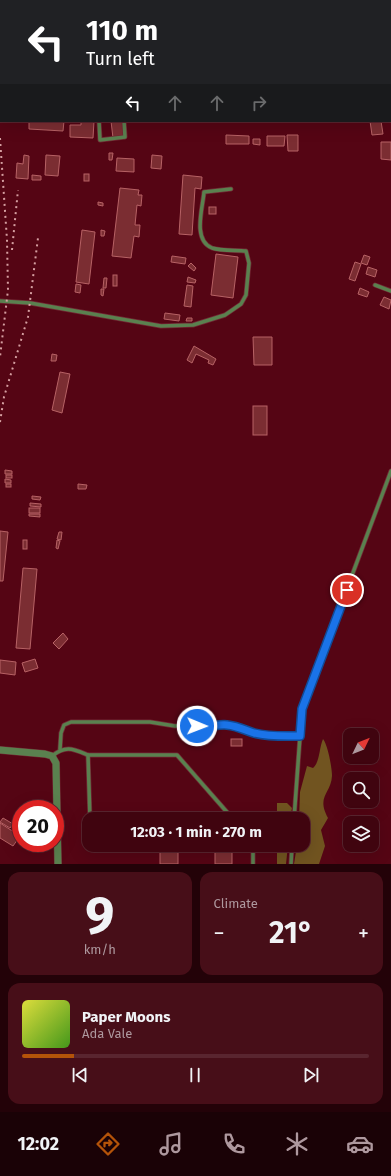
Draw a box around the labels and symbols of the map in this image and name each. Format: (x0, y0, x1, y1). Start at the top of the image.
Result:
pin (330, 573, 364, 607)
position arrow (176, 705, 218, 747)
north arrow (343, 728, 379, 764)
speed limit sign: 20 (12, 800, 64, 852)

